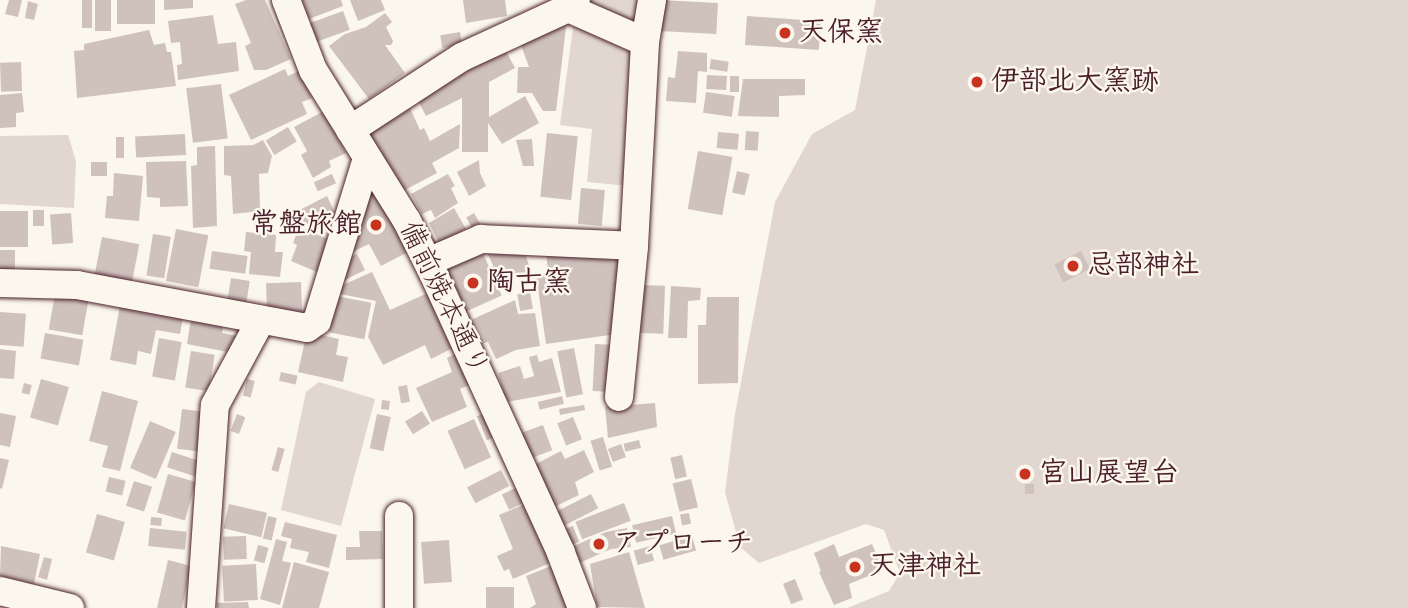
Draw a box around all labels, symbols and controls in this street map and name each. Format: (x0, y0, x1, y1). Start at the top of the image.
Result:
place label: 天保窯 (799, 16, 883, 50)
marker: 天保窯 (777, 25, 793, 41)
place label: 伊部北大窯跡 (991, 65, 1159, 99)
marker: 伊部北大窯跡 (969, 74, 985, 90)
place label: 常盤旅館 (250, 208, 362, 242)
street label: 備前焼本通り (391, 216, 495, 382)
marker: 常盤旅館 (368, 217, 384, 233)
place label: 忌部神社 (1087, 249, 1199, 283)
marker: 忌部神社 (1065, 258, 1081, 274)
place label: 陶古窯 (487, 266, 571, 300)
marker: 陶古窯 (465, 275, 481, 291)
place label: 宮山展望台 (1039, 457, 1179, 491)
marker: 宮山展望台 (1017, 466, 1033, 482)
place label: アプローチ (613, 527, 753, 561)
marker: アプローチ (591, 536, 607, 552)
place label: 天津神社 (869, 550, 981, 584)
marker: 天津神社 (847, 559, 863, 575)

